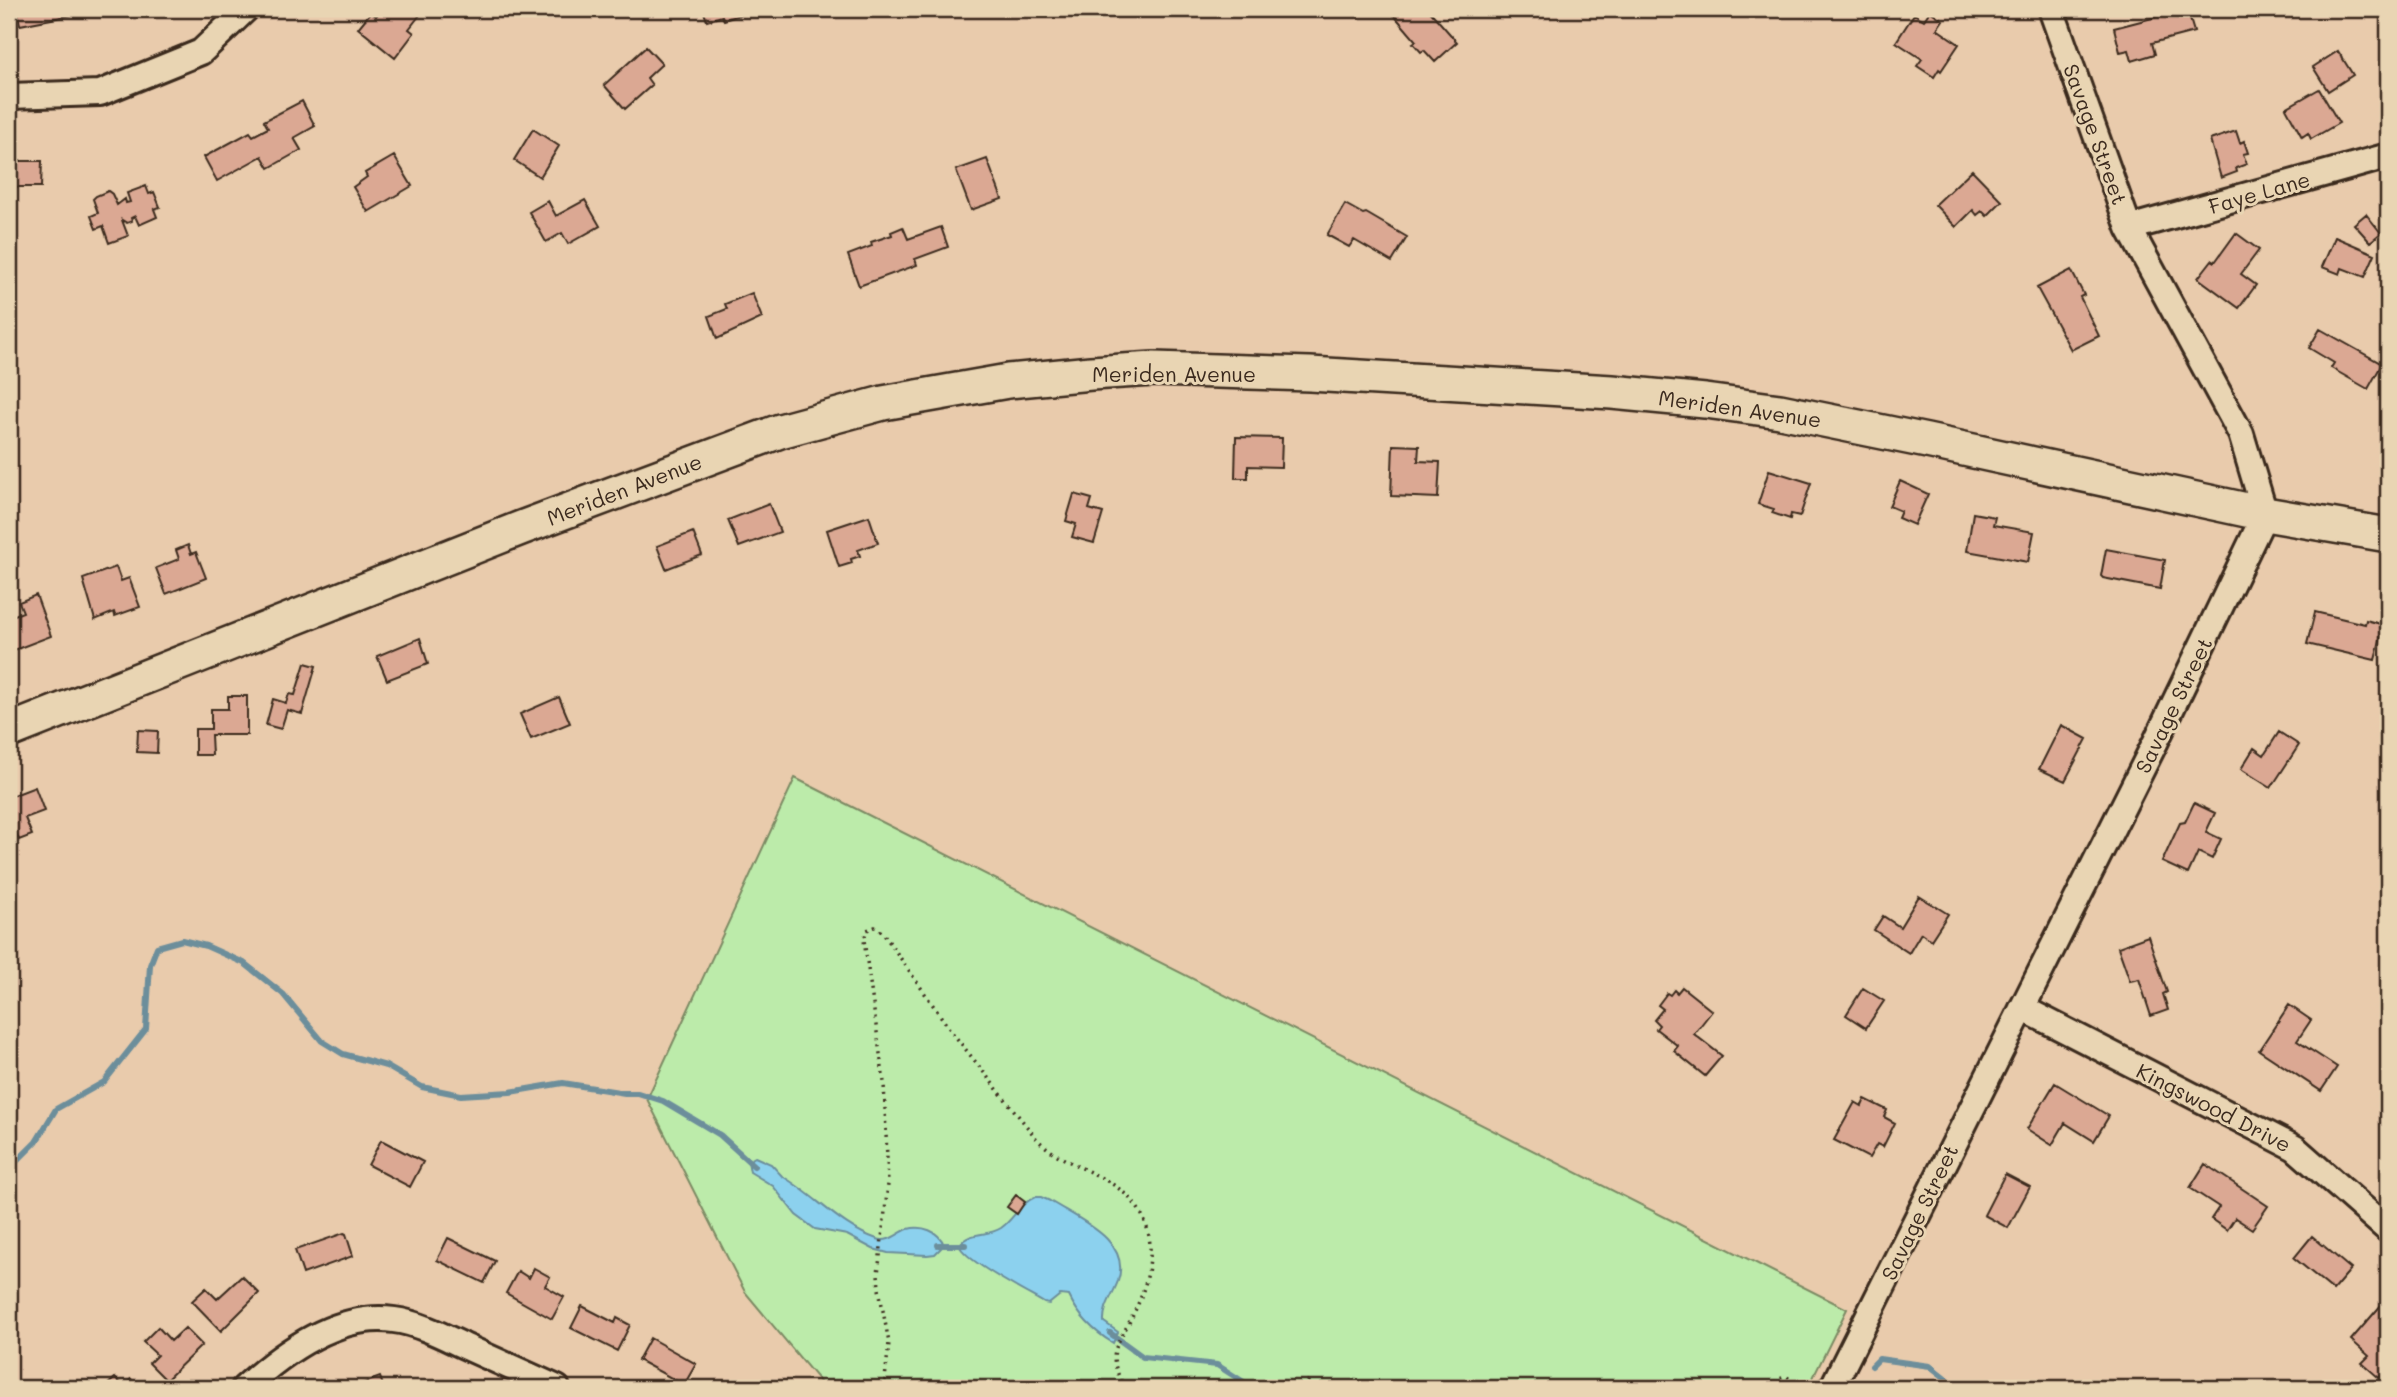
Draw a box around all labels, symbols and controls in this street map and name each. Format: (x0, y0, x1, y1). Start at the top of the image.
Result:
street label: Savage Street (2058, 60, 2134, 208)
street label: Faye Lane (2205, 165, 2313, 219)
street label: Meriden Avenue (1092, 360, 1256, 387)
street label: Meriden Avenue (1657, 383, 1823, 433)
street label: Meriden Avenue (543, 447, 705, 531)
street label: Savage Street (2128, 633, 2218, 777)
street label: Kingswood Drive (2132, 1056, 2296, 1158)
street label: Savage Street (1874, 1140, 1964, 1284)

